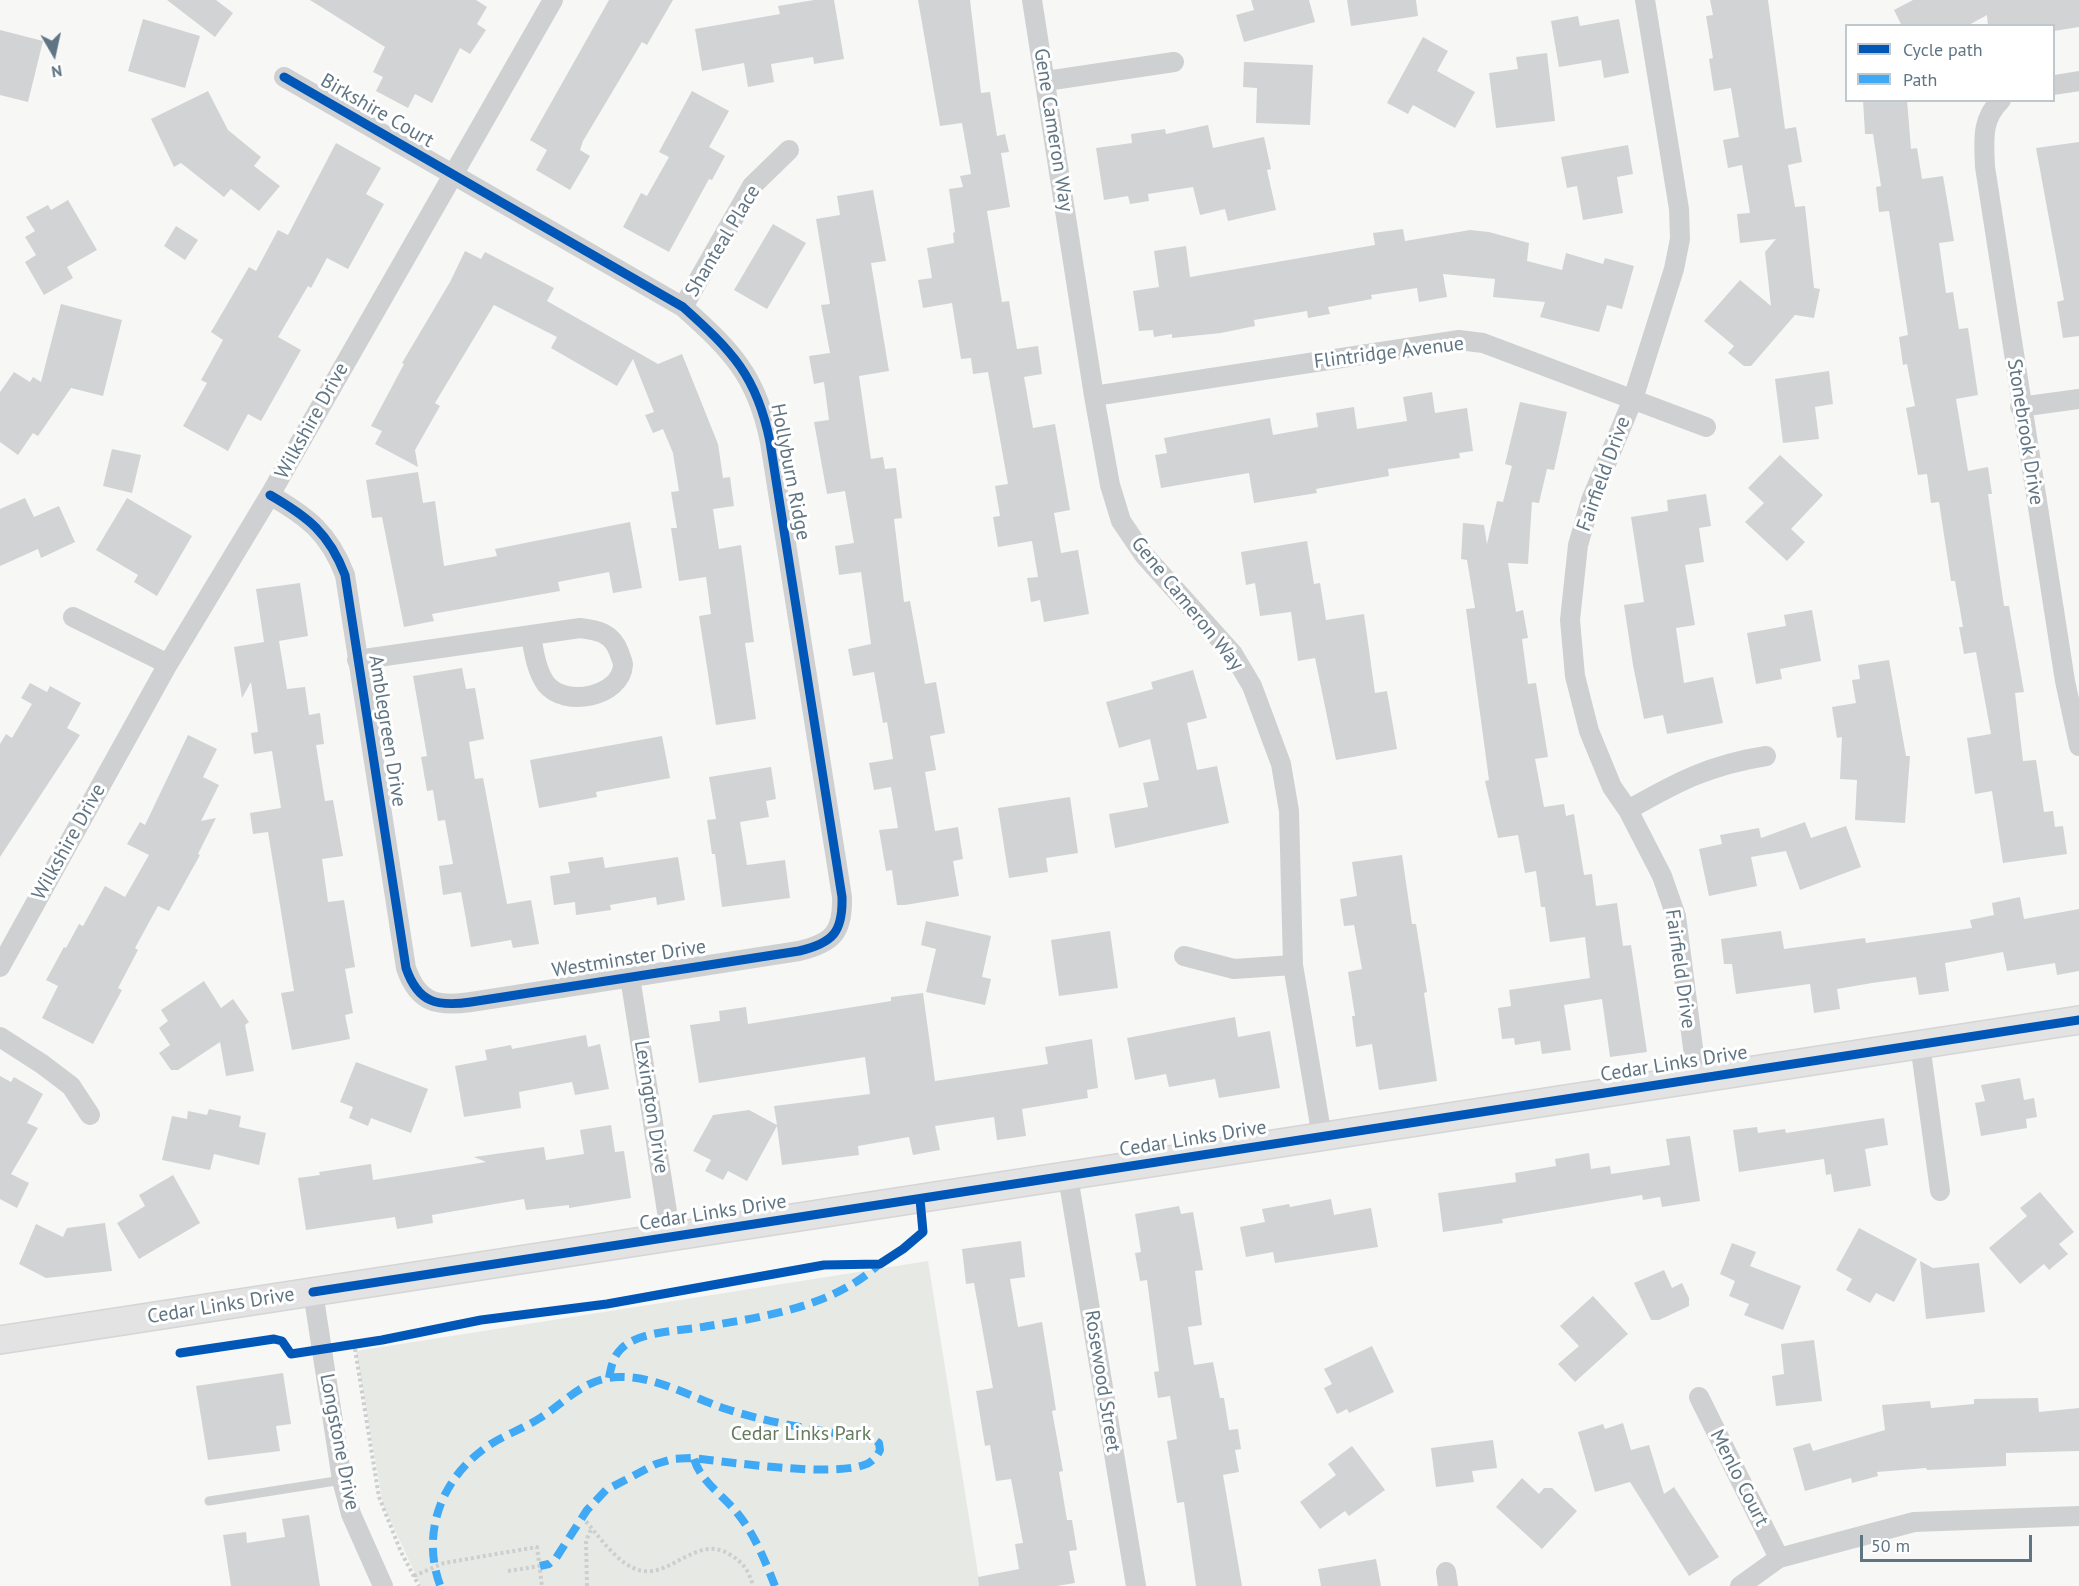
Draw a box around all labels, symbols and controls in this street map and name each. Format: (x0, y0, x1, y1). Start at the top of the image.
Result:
north arrow (24, 24, 84, 84)
legend (1845, 24, 2055, 102)
text: Cycle path (1903, 38, 1983, 61)
street label: Gene Cameron Way (1028, 47, 1078, 213)
text: N (50, 61, 64, 82)
text: Path (1903, 68, 1937, 91)
street label: Birkshire Court (316, 69, 438, 153)
street label: Shanteal Place (680, 181, 766, 301)
street label: Flintridge Avenue (1313, 332, 1465, 374)
street label: Stonebrook Drive (2002, 357, 2048, 507)
street label: Wilkshire Drive (270, 359, 354, 483)
street label: Hollyburn Ridge (765, 402, 815, 542)
street label: Fairfield Drive (1572, 413, 1636, 535)
street label: Gene Cameron Way (1126, 532, 1248, 676)
street label: Amblegreen Drive (363, 653, 411, 809)
street label: Wilkshire Drive (27, 780, 111, 904)
street label: Fairfield Drive (1660, 908, 1700, 1030)
street label: Westminster Drive (550, 935, 708, 983)
street label: Lexington Drive (629, 1039, 673, 1175)
street label: Cedar Links Drive (1599, 1041, 1749, 1087)
street label: Cedar Links Drive (1118, 1116, 1268, 1162)
street label: Cedar Links Drive (638, 1190, 788, 1236)
street label: Cedar Links Drive (146, 1283, 296, 1329)
street label: Rosewood Street (1079, 1308, 1125, 1454)
street label: Longstone Drive (314, 1372, 364, 1512)
park label: Cedar Links Park (731, 1422, 871, 1446)
street label: Menlo Court (1704, 1426, 1774, 1530)
scale bar (1863, 1523, 2036, 1561)
text: 50 m (1871, 1534, 1910, 1557)

